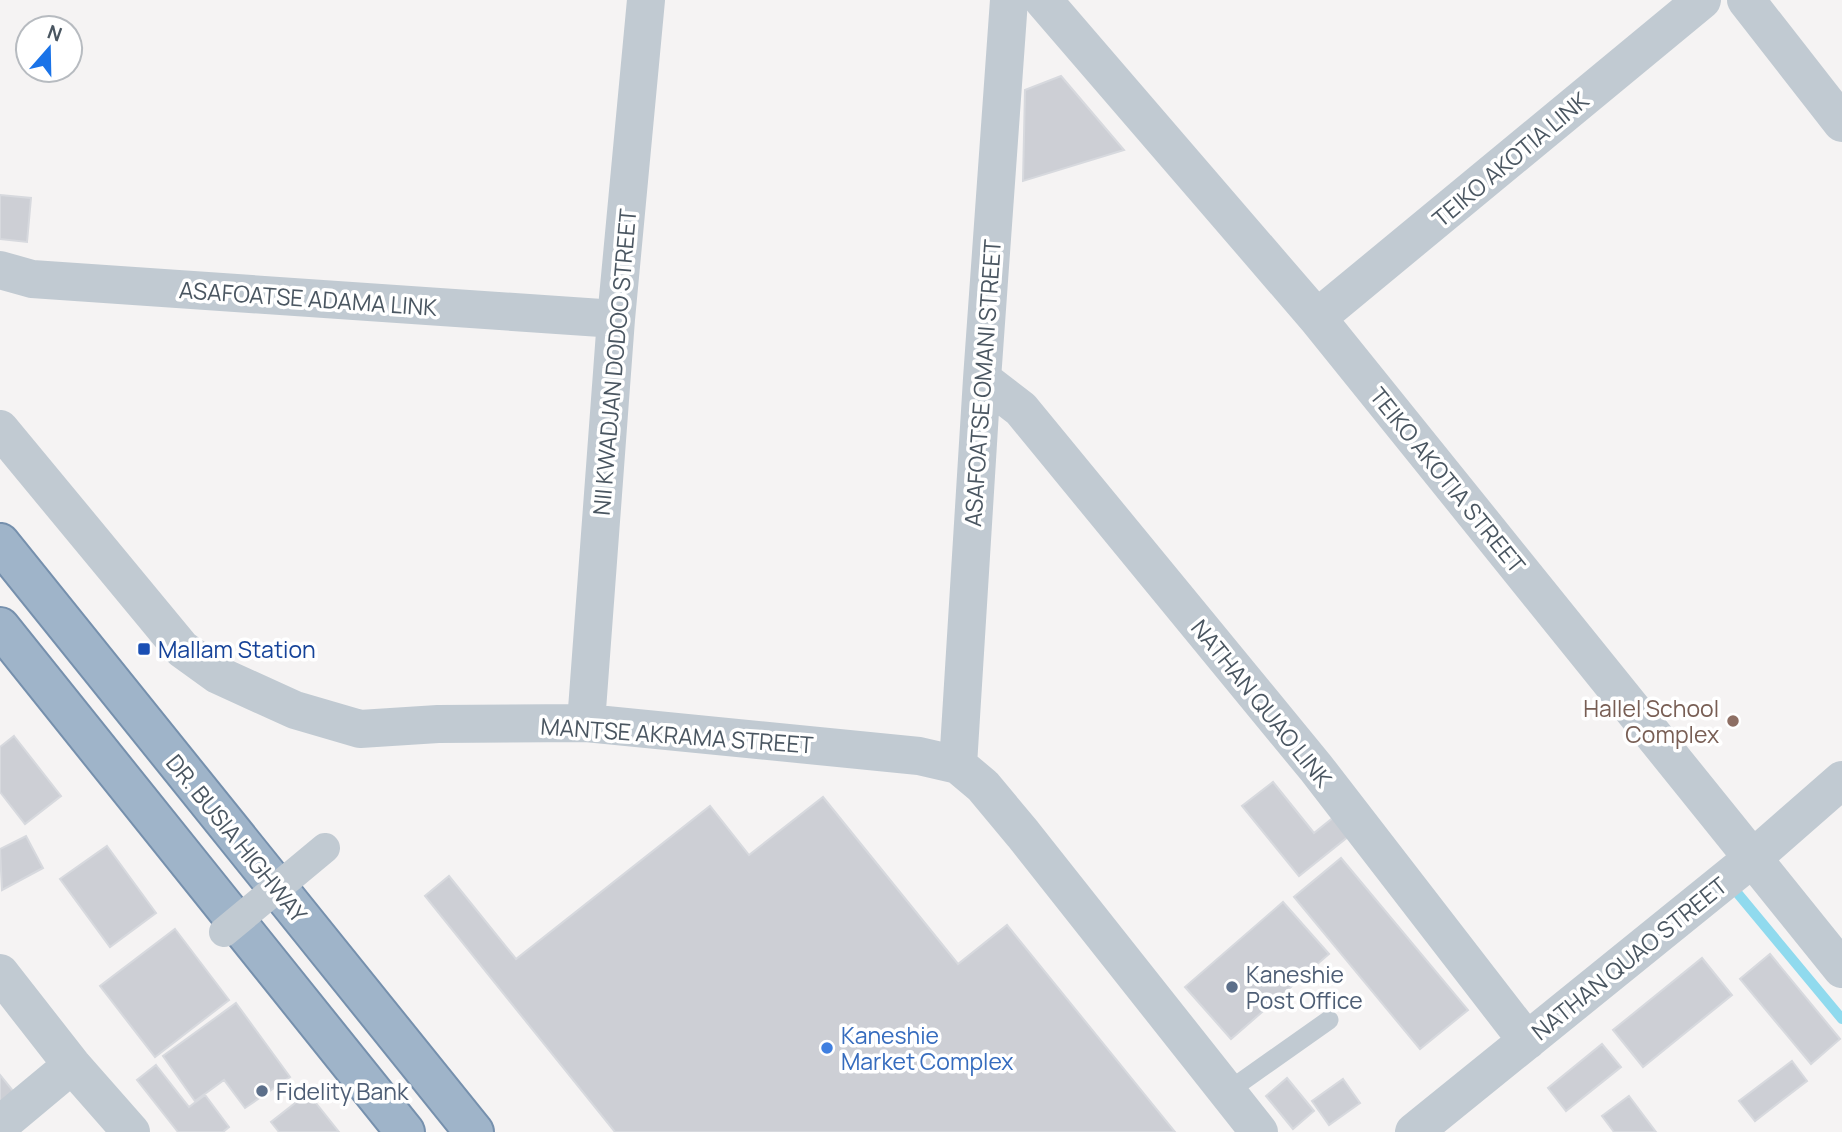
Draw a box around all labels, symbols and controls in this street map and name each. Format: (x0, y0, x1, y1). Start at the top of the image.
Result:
north arrow (14, 14, 84, 84)
text: N (44, 18, 66, 48)
street label: TEIKO AKOTIA LINK (1425, 84, 1595, 234)
street label: NII KWADJAN DODOO STREET (585, 207, 643, 517)
street label: ASAFOATSE OMANI STREET (956, 238, 1008, 528)
street label: ASAFOATSE ADAMA LINK (178, 273, 438, 323)
street label: TEIKO AKOTIA STREET (1363, 380, 1533, 580)
street label: NATHAN QUAO LINK (1184, 612, 1340, 794)
place label: Mallam Station (158, 633, 316, 665)
marker: Mallam Station (136, 641, 152, 657)
place label: Hallel School Complex (1583, 692, 1719, 750)
street label: MANTSE AKRAMA STREET (540, 710, 815, 761)
marker: Hallel School Complex (1725, 713, 1741, 729)
street label: DR. BUSIA HIGHWAY (159, 747, 315, 929)
street label: NATHAN QUAO STREET (1524, 869, 1734, 1047)
place label: Kaneshie Post Office (1246, 958, 1363, 1016)
marker: Kaneshie Post Office (1224, 979, 1240, 995)
place label: Kaneshie Market Complex (841, 1019, 1014, 1077)
marker: Kaneshie Market Complex (819, 1040, 835, 1056)
place label: Fidelity Bank (276, 1075, 409, 1107)
marker: Fidelity Bank (254, 1083, 270, 1099)

